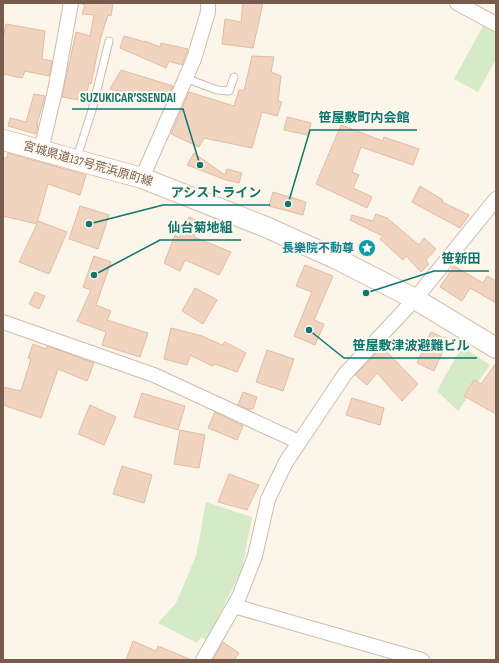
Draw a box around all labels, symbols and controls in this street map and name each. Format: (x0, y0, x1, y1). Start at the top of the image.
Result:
callout: SUZUKICAR’SSENDAI (72, 84, 183, 109)
text: SUZUKICAR’SSENDAI (80, 90, 176, 106)
callout: 笹屋敷町内会館 (310, 105, 417, 130)
text: 笹屋敷町内会館 (318, 110, 410, 126)
street label: 宮城県道137号荒浜原町線 (22, 138, 154, 190)
callout: アシストライン (163, 180, 270, 205)
text: アシストライン (171, 185, 261, 201)
callout: 仙台菊地組 (160, 215, 241, 240)
text: 仙台菊地組 (167, 220, 233, 236)
place icon: 長樂院不動尊 (357, 238, 377, 258)
place label: 長樂院不動尊 (282, 241, 354, 256)
callout: 笹新田 (434, 246, 489, 271)
text: 笹新田 (441, 251, 481, 267)
callout: 笹屋敷津波避難ビル (344, 333, 477, 358)
text: 笹屋敷津波避難ビル (352, 338, 470, 354)

